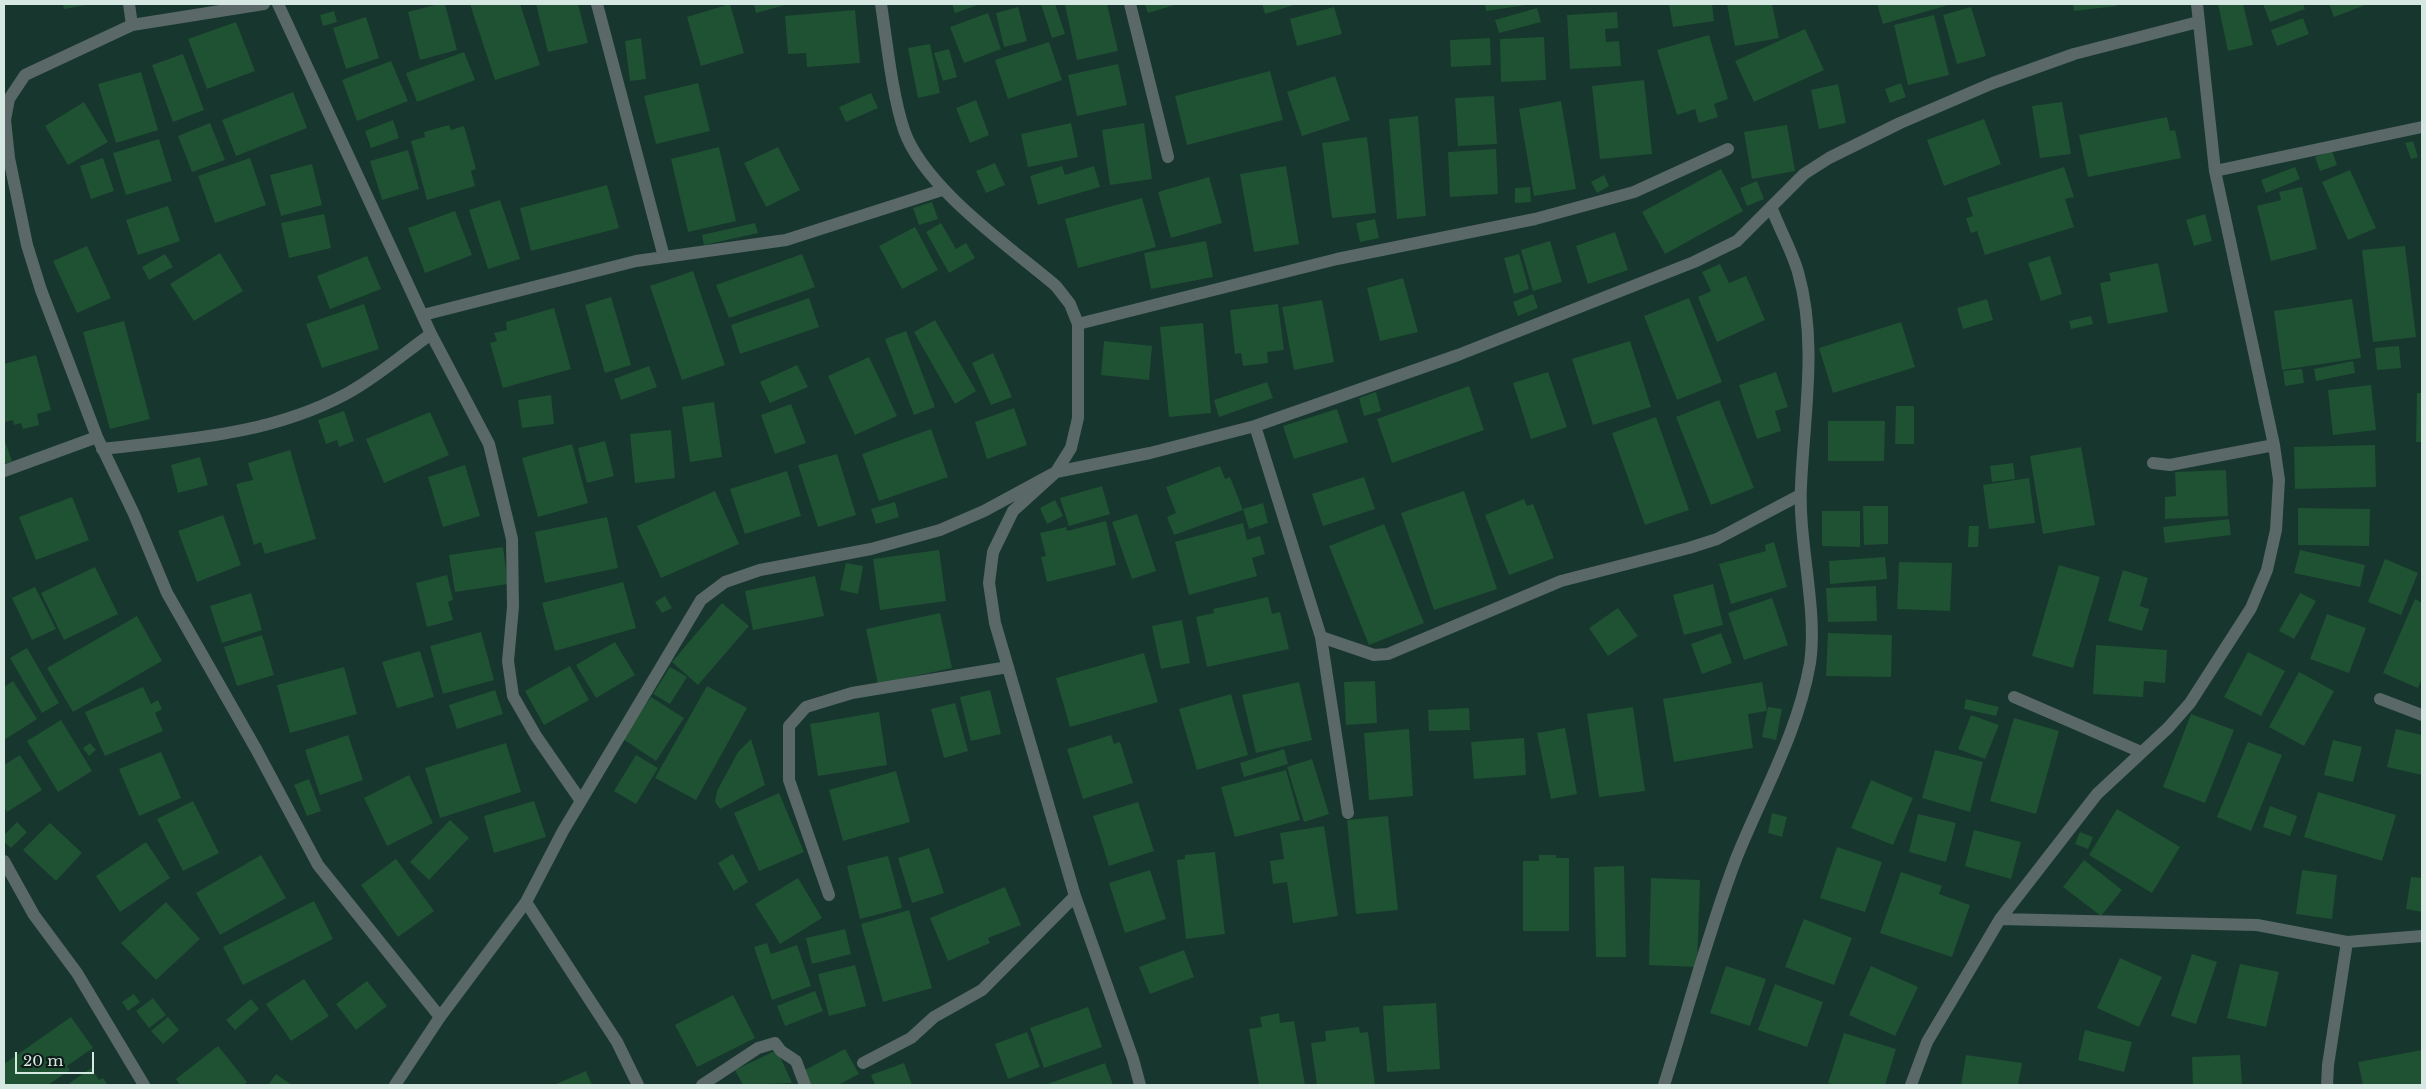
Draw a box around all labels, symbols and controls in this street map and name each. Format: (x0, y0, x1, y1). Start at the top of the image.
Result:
scale bar (18, 1042, 96, 1074)
text: 20 m (23, 1051, 63, 1070)

